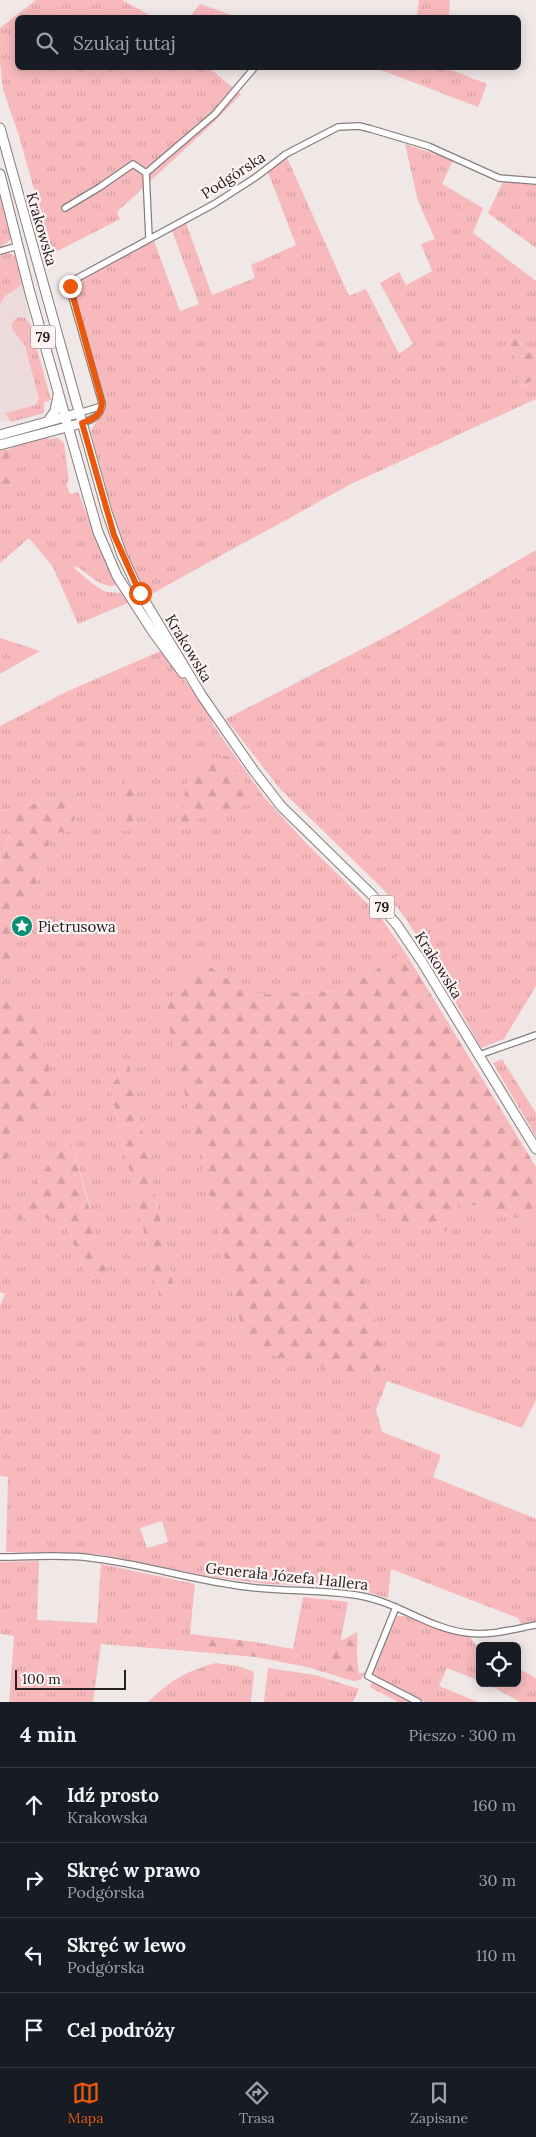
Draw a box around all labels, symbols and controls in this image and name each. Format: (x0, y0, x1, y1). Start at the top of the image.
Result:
search box (15, 15, 521, 70)
icon: search (33, 29, 61, 57)
text: Szukaj tutaj (73, 31, 176, 55)
street label: Podgórska (197, 147, 269, 203)
street label: Krakowska (22, 190, 62, 268)
route end (59, 275, 82, 298)
road number: 79 (30, 326, 56, 348)
route start (129, 582, 152, 605)
street label: Krakowska (161, 611, 217, 686)
road number: 79 (370, 896, 394, 919)
place icon: Pietrusowa (10, 914, 34, 938)
place label: Pietrusowa (38, 917, 116, 936)
street label: Krakowska (411, 928, 467, 1002)
street label: Generała Józefa Hallera (205, 1558, 370, 1594)
map controls (476, 1642, 521, 1687)
button: locate (476, 1642, 521, 1687)
scale bar (15, 1667, 126, 1690)
text: 100 m (22, 1670, 61, 1688)
text: 4 min (20, 1721, 77, 1748)
text: Pieszo · 300 m (409, 1725, 516, 1745)
text: Idź prosto (67, 1783, 159, 1807)
icon: ahead (20, 1791, 48, 1819)
text: 160 m (472, 1795, 516, 1815)
text: Krakowska (67, 1807, 148, 1827)
text: Skręć w prawo (67, 1858, 200, 1882)
icon: right (20, 1866, 48, 1894)
text: 30 m (479, 1870, 516, 1890)
text: Podgórska (67, 1882, 145, 1902)
text: Skręć w lewo (67, 1933, 186, 1957)
icon: left (20, 1941, 48, 1969)
text: 110 m (476, 1945, 516, 1965)
text: Podgórska (67, 1957, 145, 1977)
icon: arrive (20, 2016, 48, 2044)
text: Cel podróży (67, 2018, 175, 2042)
tab: Mapa (68, 2079, 103, 2127)
tab: Trasa (239, 2079, 275, 2127)
tab: Zapisane (410, 2079, 468, 2127)

